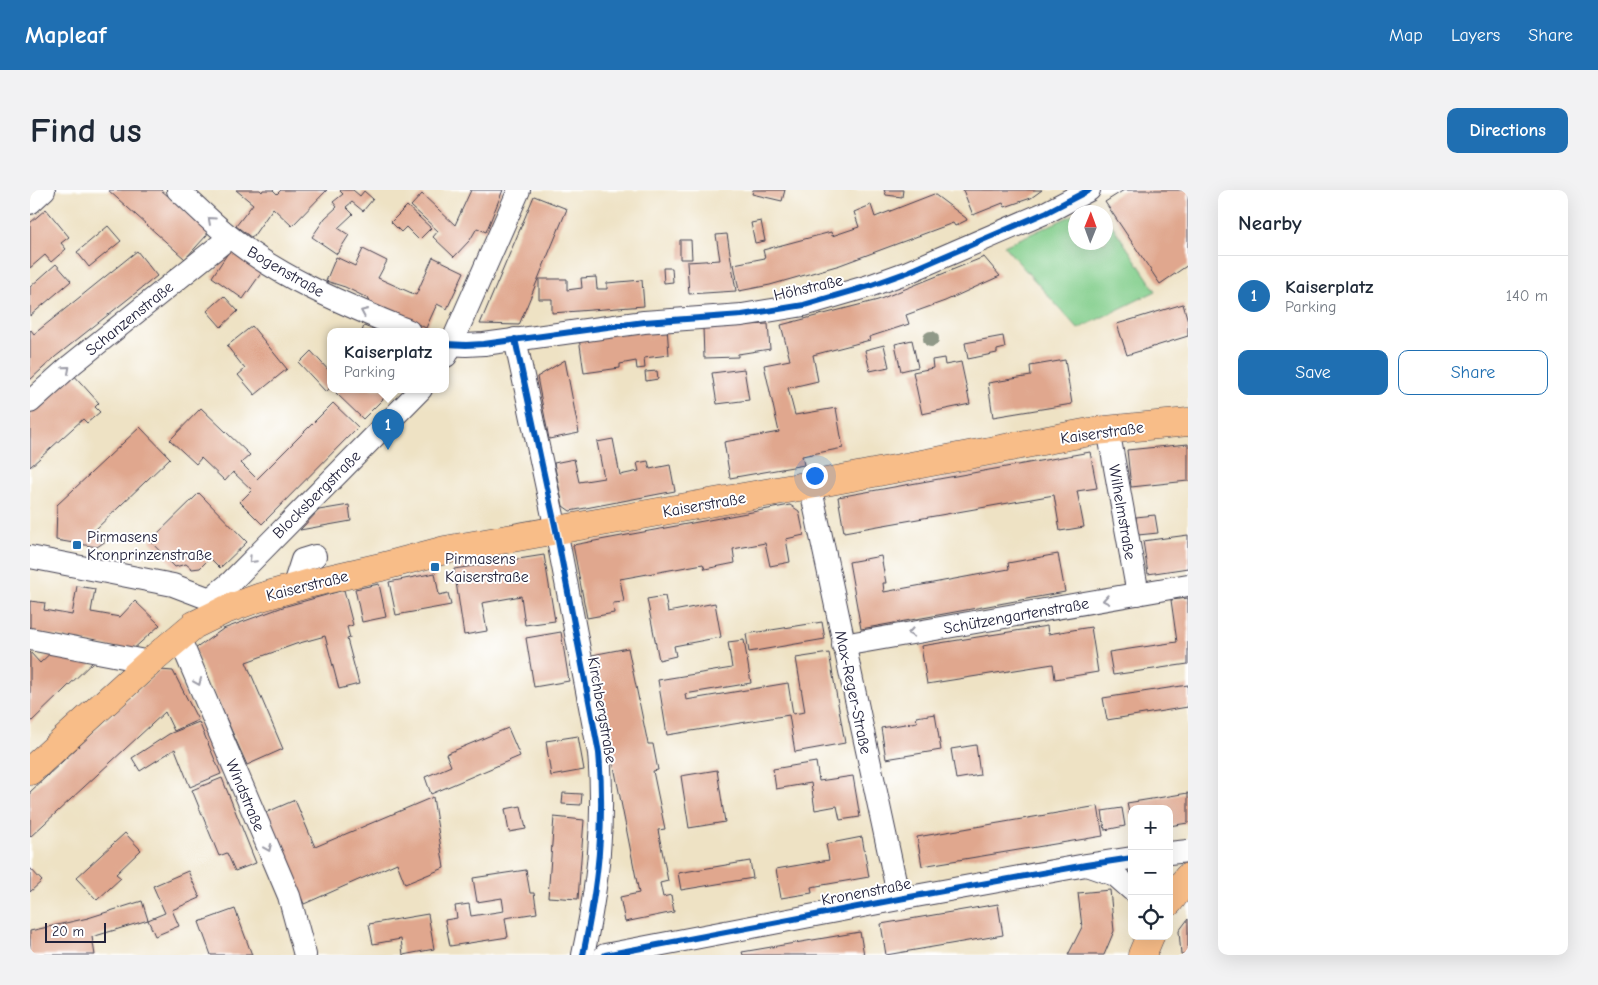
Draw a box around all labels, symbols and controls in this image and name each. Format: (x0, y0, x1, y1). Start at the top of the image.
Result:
text: Mapleaf (25, 21, 106, 49)
text: Map (1389, 25, 1423, 46)
text: Layers (1451, 25, 1500, 46)
text: Share (1528, 25, 1573, 46)
button: Directions (1447, 108, 1568, 153)
text: Find us (30, 110, 142, 151)
north arrow (1068, 205, 1113, 250)
text: Nearby (1238, 211, 1302, 235)
one-way arrow (207, 216, 216, 225)
street label: Bogenstraße (244, 243, 327, 301)
street label: Höhstraße (772, 271, 845, 305)
text: Kaiserplatz (1285, 276, 1373, 298)
street label: Schanzenstraße (82, 278, 177, 360)
text: 1 (1251, 287, 1257, 305)
text: 140 m (1506, 287, 1548, 305)
text: Parking (1285, 298, 1337, 316)
one-way arrow (360, 308, 369, 319)
popup (327, 328, 449, 393)
text: Kaiserplatz (344, 341, 432, 363)
button: Save (1238, 350, 1388, 395)
button: Share (1398, 350, 1548, 395)
text: Parking (344, 363, 395, 381)
one-way arrow (61, 366, 70, 375)
pin: 1 (372, 409, 404, 450)
street label: Kaiserstraße (1059, 418, 1145, 448)
street label: Blocksbergstraße (269, 447, 364, 542)
your location (802, 463, 828, 489)
street label: Wilhelmstraße (1105, 463, 1139, 561)
street label: Kaiserstraße (661, 489, 747, 521)
place label: Pirmasens Kronprinzenstraße (87, 528, 212, 564)
marker: Pirmasens Kronprinzenstraße (71, 539, 83, 551)
place label: Pirmasens Kaiserstraße (445, 550, 529, 586)
one-way arrow (248, 555, 257, 564)
marker: Pirmasens Kaiserstraße (429, 561, 441, 573)
street label: Kaiserstraße (264, 567, 350, 605)
street label: Schützengartenstraße (942, 594, 1090, 638)
one-way arrow (1101, 594, 1110, 604)
one-way arrow (906, 628, 915, 638)
street label: Max-Reger-Straße (831, 629, 875, 756)
street label: Kirchbergstraße (584, 656, 620, 765)
one-way arrow (191, 677, 202, 686)
street label: Windstraße (222, 757, 268, 834)
map controls (1128, 805, 1173, 940)
button: + (1128, 805, 1173, 850)
one-way arrow (263, 843, 273, 851)
button: − (1128, 850, 1173, 895)
street label: Kronenstraße (820, 874, 913, 910)
button: locate (1128, 895, 1173, 940)
scale bar (45, 920, 106, 943)
text: 20 m (52, 923, 84, 940)

